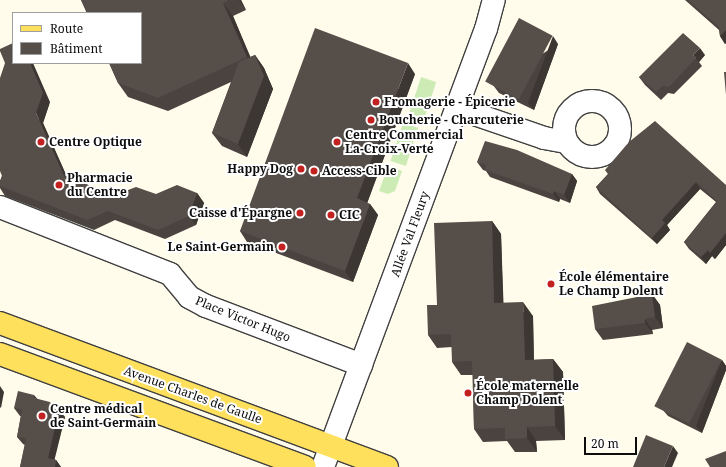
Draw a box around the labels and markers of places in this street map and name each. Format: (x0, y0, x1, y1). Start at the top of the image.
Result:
place label: Fromagerie - Épicerie (384, 95, 515, 109)
marker: Fromagerie - Épicerie (371, 97, 381, 107)
place label: Boucherie - Charcuterie (379, 113, 524, 127)
marker: Boucherie - Charcuterie (366, 115, 376, 125)
place label: Centre Commercial La-Croix-Verte (345, 128, 463, 156)
place label: Centre Optique (49, 135, 142, 149)
marker: Centre Optique (36, 137, 46, 147)
marker: Centre Commercial La-Croix-Verte (332, 137, 342, 147)
place label: Happy Dog (227, 162, 293, 176)
marker: Happy Dog (296, 164, 306, 174)
place label: Access-Cible (322, 164, 397, 178)
marker: Access-Cible (309, 166, 319, 176)
place label: Pharmacie du Centre (67, 171, 133, 199)
marker: Pharmacie du Centre (54, 180, 64, 190)
place label: Caisse d'Épargne (189, 206, 292, 220)
marker: Caisse d'Épargne (295, 208, 305, 218)
place label: CIC (339, 208, 360, 222)
marker: CIC (326, 210, 336, 220)
place label: Le Saint-Germain (168, 240, 274, 254)
marker: Le Saint-Germain (277, 242, 287, 252)
place label: École élémentaire Le Champ Dolent (559, 270, 669, 298)
marker: École élémentaire Le Champ Dolent (546, 279, 556, 289)
place label: École maternelle Champ Dolent (476, 379, 579, 407)
marker: École maternelle Champ Dolent (463, 388, 473, 398)
place label: Centre médical de Saint-Germain (50, 402, 156, 430)
marker: Centre médical de Saint-Germain (37, 411, 47, 421)

